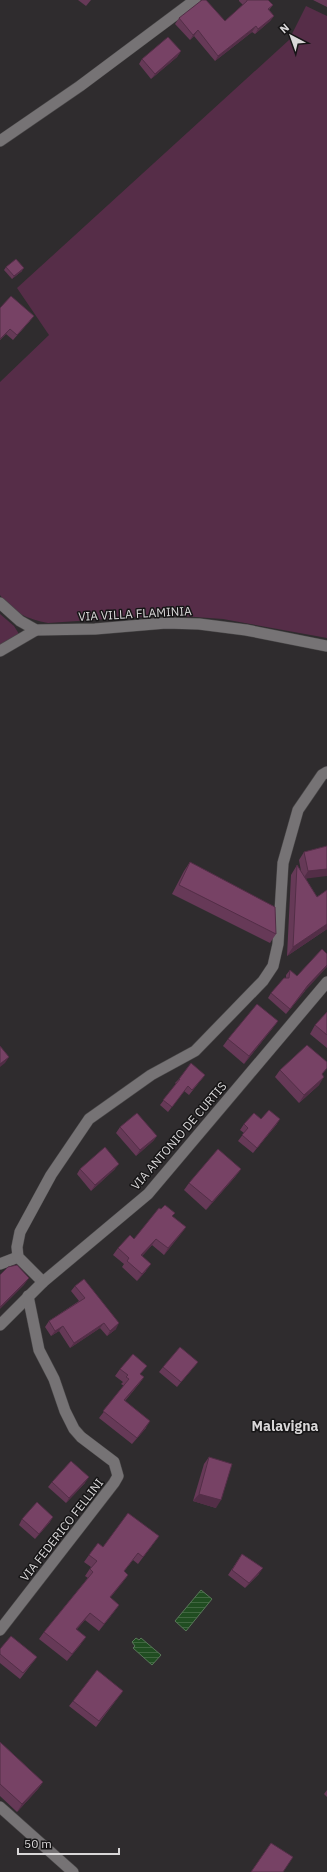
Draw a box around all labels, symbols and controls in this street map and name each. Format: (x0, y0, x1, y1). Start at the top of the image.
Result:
north arrow (271, 16, 311, 56)
text: N (277, 21, 292, 36)
street label: VIA VILLA FLAMINIA (78, 603, 192, 624)
street label: VIA ANTONIO DE CURTIS (128, 1079, 230, 1193)
district label: Malavigna (251, 1417, 319, 1435)
street label: VIA FEDERICO FELLINI (17, 1475, 107, 1584)
scale bar (18, 1830, 119, 1856)
text: 50 m (24, 1836, 52, 1851)

